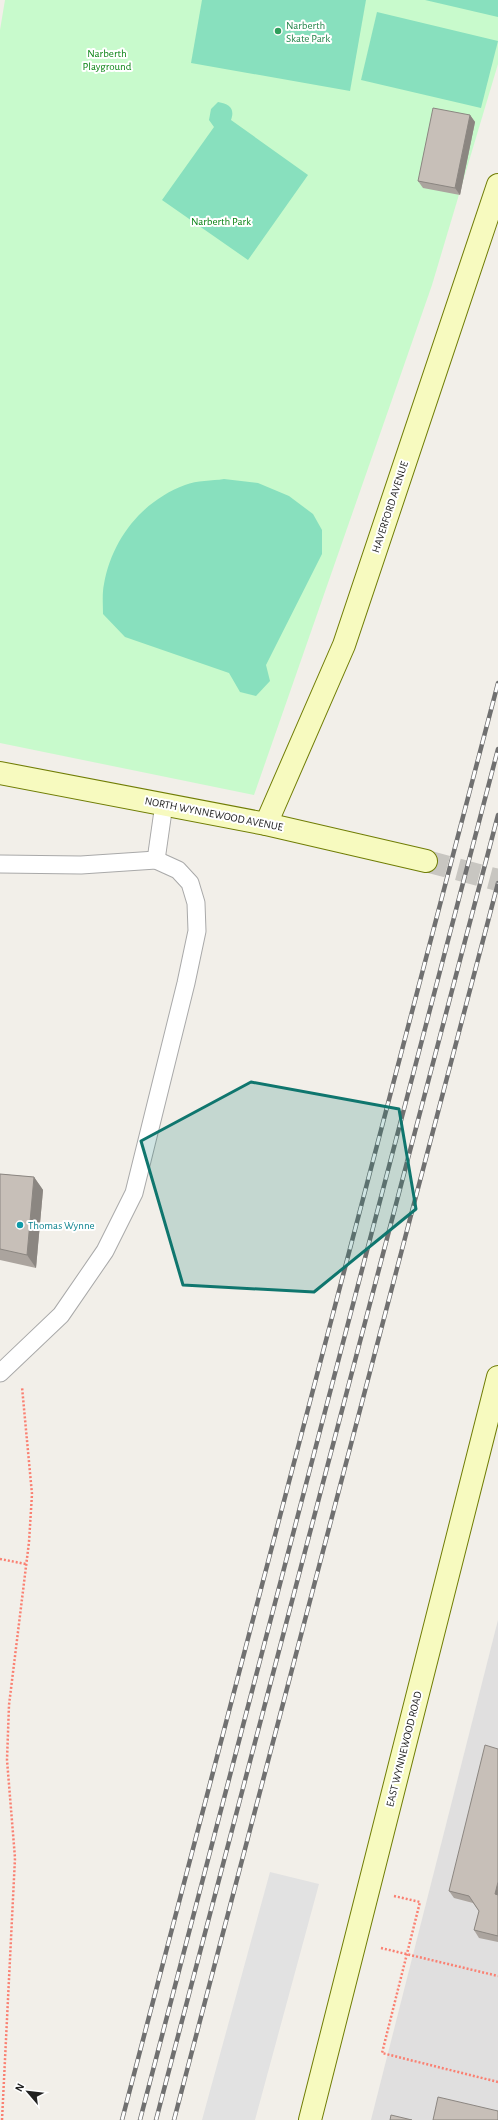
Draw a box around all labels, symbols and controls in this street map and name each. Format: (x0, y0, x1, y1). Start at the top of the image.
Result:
place label: Narberth Skate Park (286, 20, 330, 44)
marker: Narberth Skate Park (273, 26, 283, 36)
park label: Narberth Playground (82, 48, 132, 72)
park label: Narberth Park (191, 216, 251, 227)
street label: HAVERFORD AVENUE (370, 459, 410, 554)
street label: NORTH WYNNEWOOD AVENUE (144, 795, 285, 833)
marker: Thomas Wynne (15, 1220, 25, 1230)
place label: Thomas Wynne (28, 1220, 95, 1231)
street label: EAST WYNNEWOOD ROAD (384, 1690, 424, 1808)
north arrow (8, 2072, 48, 2112)
text: N (13, 2082, 26, 2094)

